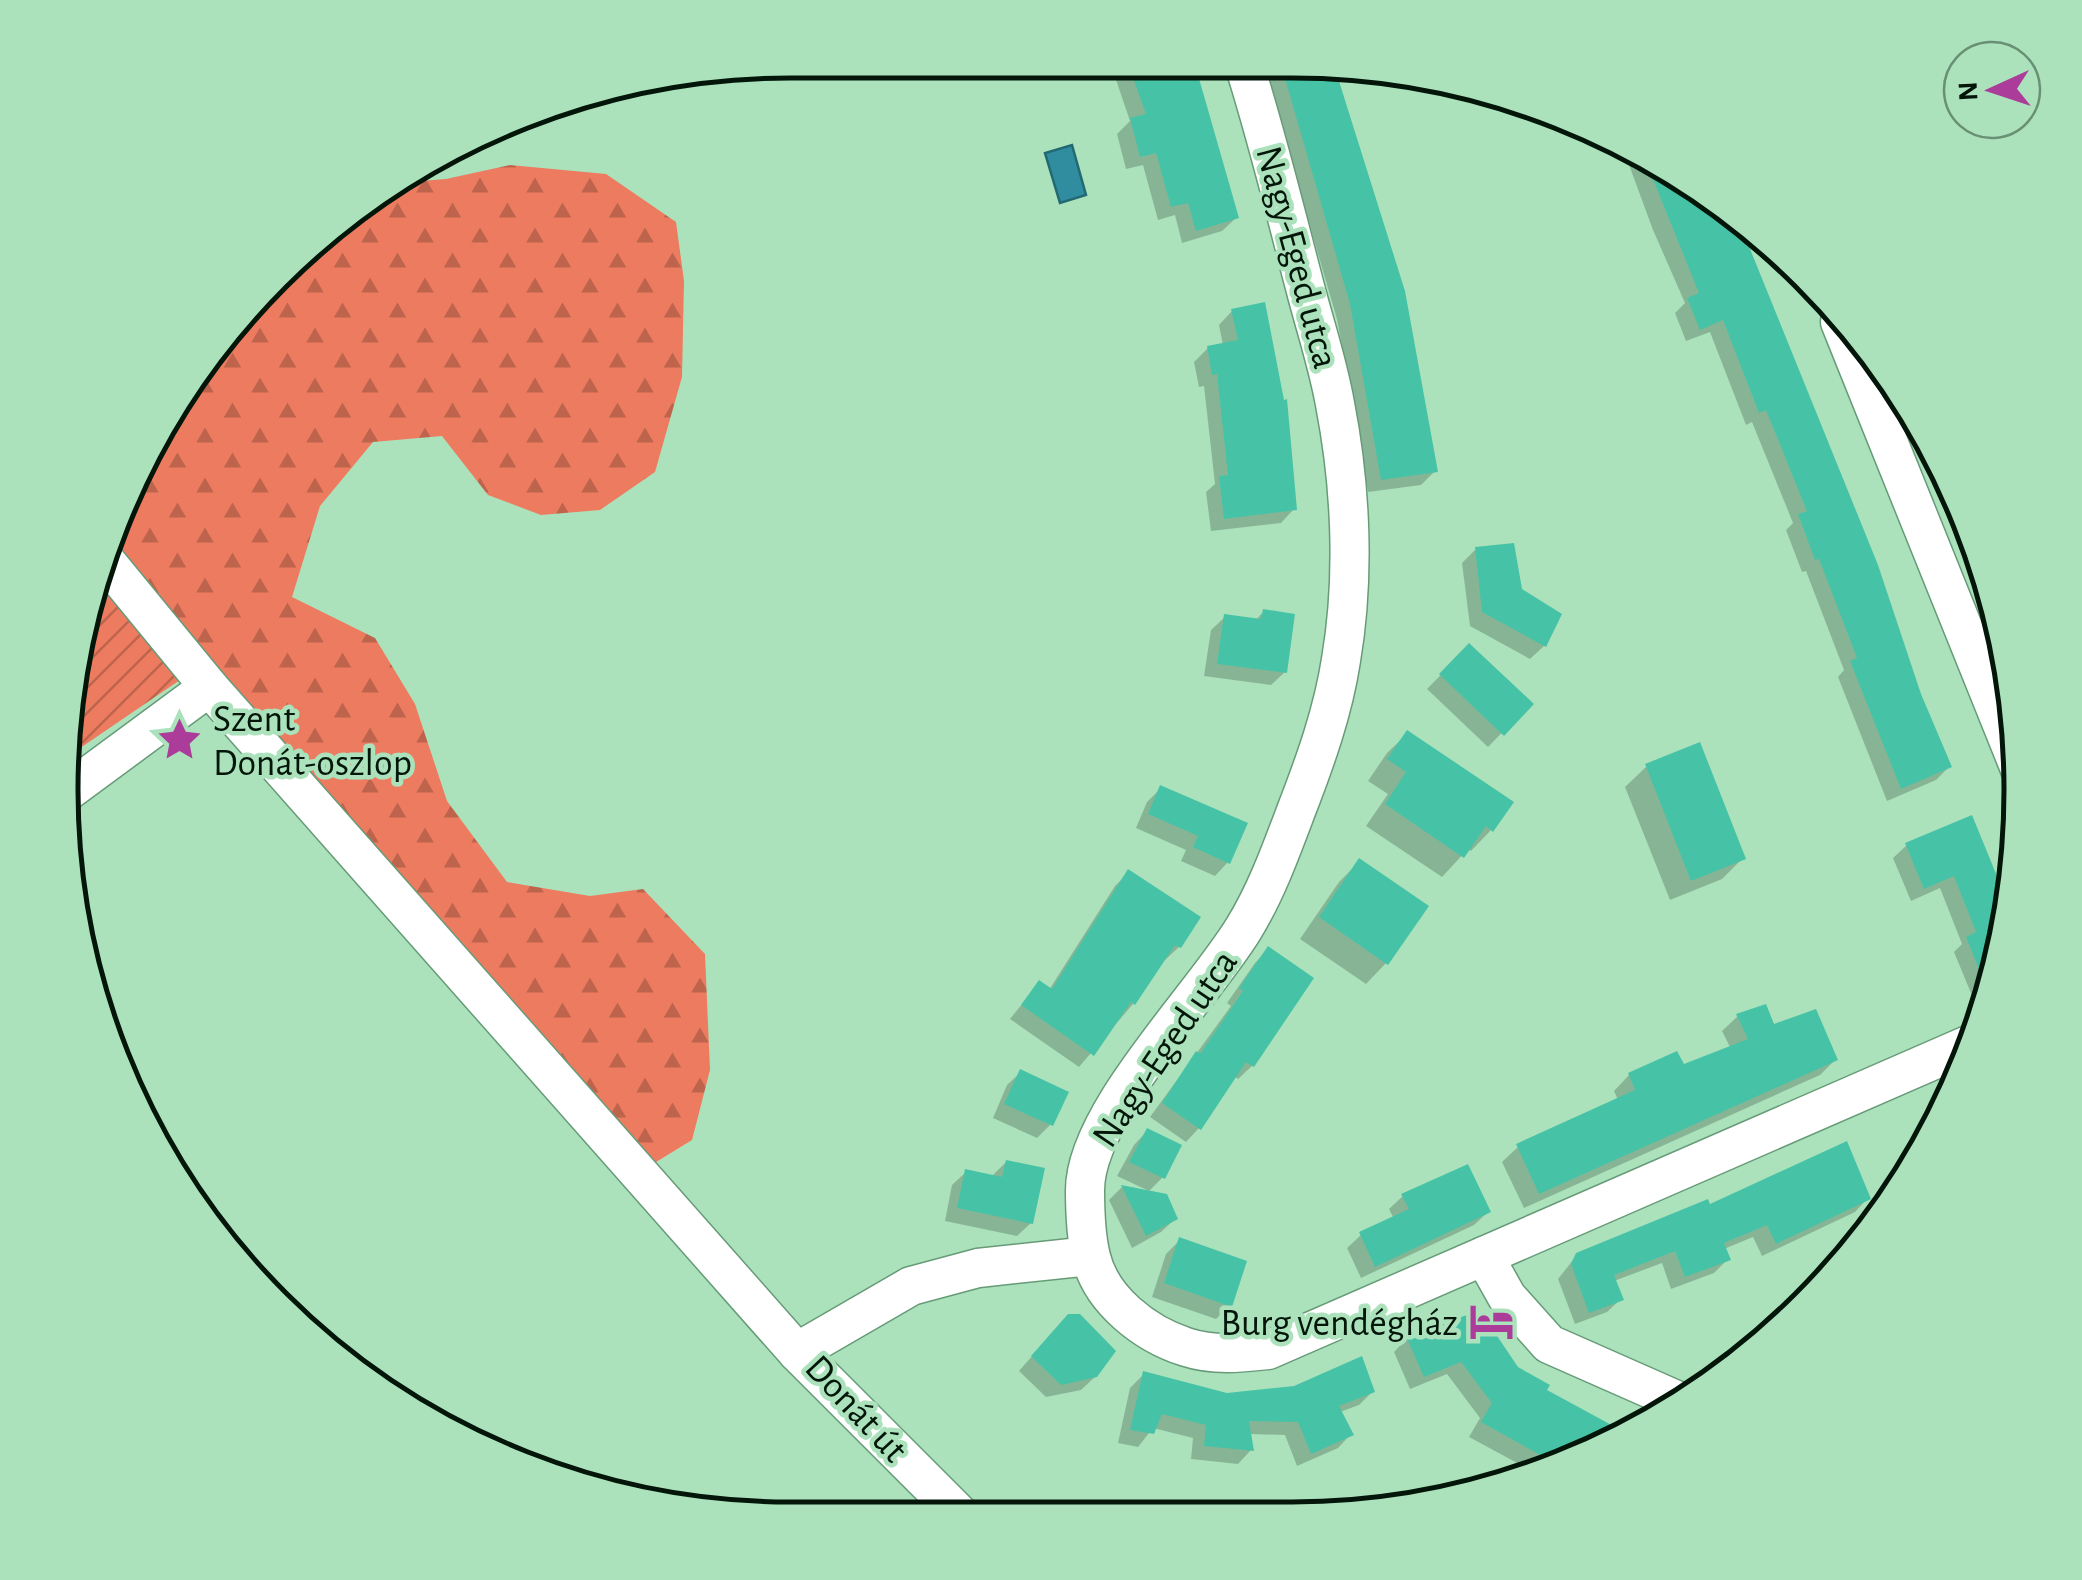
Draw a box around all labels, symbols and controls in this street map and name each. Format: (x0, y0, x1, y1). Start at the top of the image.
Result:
north arrow (1942, 40, 2042, 140)
text: N (1955, 81, 1984, 102)
street label: Nagy-Eged utca (1248, 142, 1344, 373)
place label: Szent Donát-oszlop (213, 701, 412, 783)
place icon: Szent Donát-oszlop (156, 716, 204, 764)
street label: Nagy-Eged utca (1086, 944, 1245, 1154)
hotel icon: Burg vendégház (1467, 1298, 1515, 1346)
place label: Burg vendégház (1221, 1305, 1458, 1343)
street label: Donát út (797, 1349, 914, 1470)

